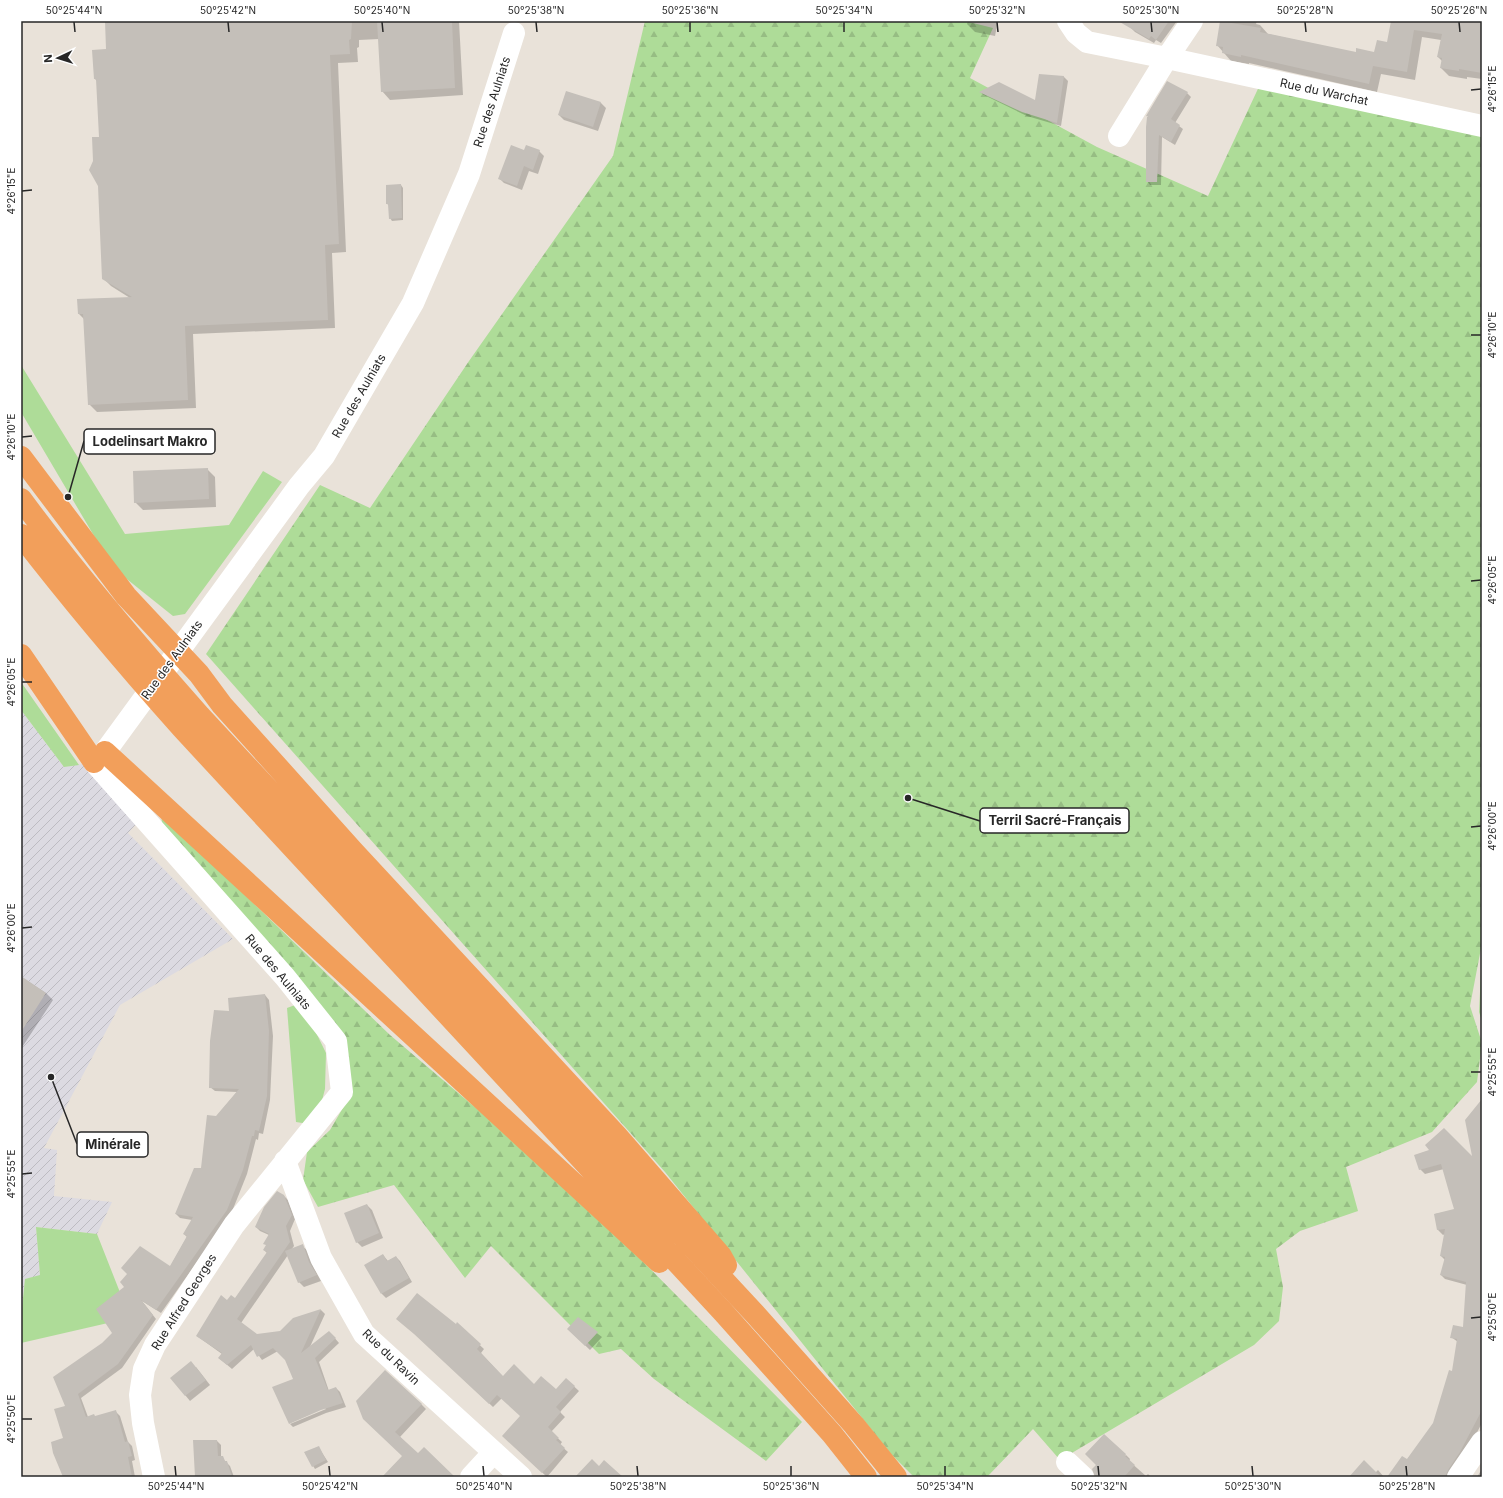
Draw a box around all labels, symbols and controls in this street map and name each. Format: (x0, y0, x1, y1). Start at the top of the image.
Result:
text: 50°25'44"N (46, 4, 102, 16)
text: 50°25'42"N (200, 4, 256, 16)
text: 50°25'40"N (354, 4, 410, 16)
text: 50°25'38"N (508, 4, 564, 16)
text: 50°25'36"N (662, 4, 718, 16)
text: 50°25'34"N (816, 4, 872, 16)
text: 50°25'32"N (969, 4, 1025, 16)
text: 50°25'30"N (1123, 4, 1179, 16)
text: 50°25'28"N (1277, 4, 1333, 16)
text: 50°25'26"N (1431, 4, 1487, 16)
north arrow (38, 38, 78, 78)
text: N (41, 54, 55, 63)
street label: Rue des Aulniats (470, 55, 513, 149)
text: 4°26'15"E (1486, 66, 1498, 112)
street label: Rue du Warchat (1279, 75, 1370, 108)
text: 4°26'15"E (5, 168, 17, 214)
text: 4°26'10"E (1486, 311, 1498, 359)
street label: Rue des Aulniats (328, 351, 389, 440)
text: 4°26'10"E (5, 413, 17, 461)
callout: Lodelinsart Makro (84, 429, 215, 454)
text: Lodelinsart Makro (93, 433, 207, 449)
text: 4°26'05"E (1486, 555, 1498, 605)
street label: Rue des Aulniats (138, 617, 205, 702)
text: 4°26'05"E (5, 657, 17, 707)
text: 4°26'00"E (1486, 801, 1498, 851)
callout: Terril Sacré-Français (980, 808, 1129, 833)
text: Terril Sacré-Français (988, 812, 1122, 828)
text: 4°26'00"E (5, 903, 17, 953)
street label: Rue des Aulniats (242, 931, 314, 1013)
text: 4°25'55"E (1486, 1048, 1498, 1096)
callout: Minérale (77, 1132, 148, 1157)
text: Minérale (85, 1136, 141, 1152)
text: 4°25'55"E (5, 1150, 17, 1198)
street label: Rue Alfred Georges (148, 1251, 219, 1353)
text: 4°25'50"E (1486, 1292, 1498, 1342)
street label: Rue du Ravin (360, 1326, 423, 1388)
text: 4°25'50"E (5, 1394, 17, 1444)
text: 50°25'44"N (148, 1480, 204, 1492)
text: 50°25'42"N (302, 1480, 358, 1492)
text: 50°25'40"N (456, 1480, 512, 1492)
text: 50°25'38"N (610, 1480, 666, 1492)
text: 50°25'36"N (763, 1480, 819, 1492)
text: 50°25'34"N (917, 1480, 973, 1492)
text: 50°25'32"N (1071, 1480, 1127, 1492)
text: 50°25'30"N (1225, 1480, 1281, 1492)
text: 50°25'28"N (1379, 1480, 1435, 1492)

